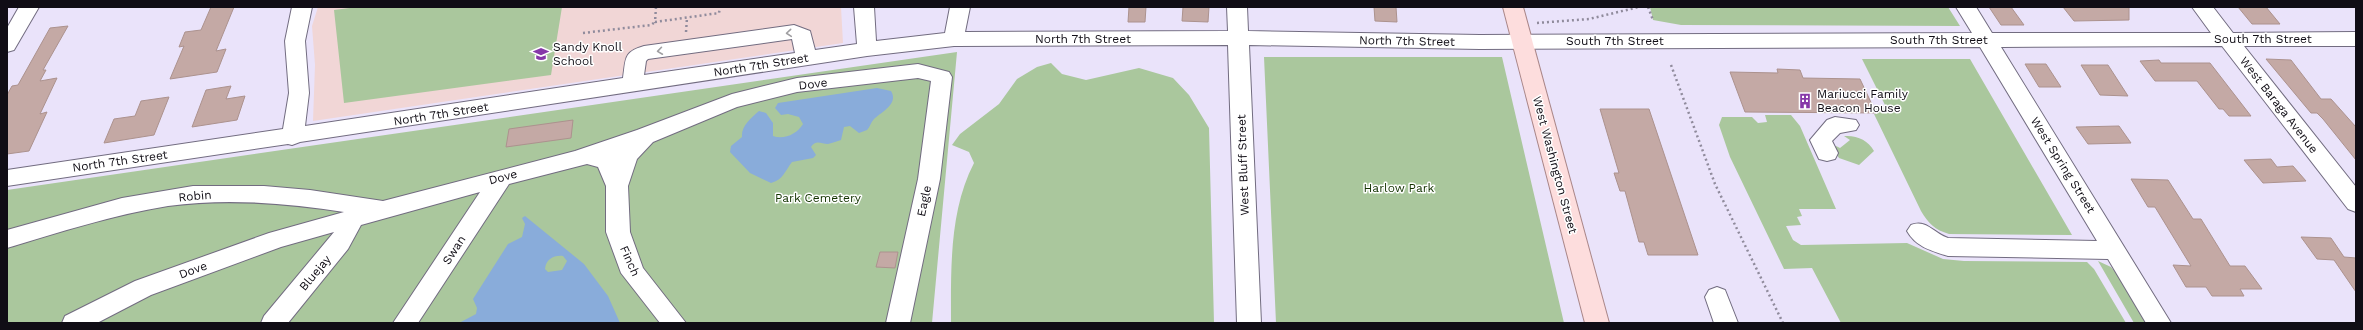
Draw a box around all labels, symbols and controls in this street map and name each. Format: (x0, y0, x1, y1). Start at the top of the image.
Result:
one-way arrow (786, 28, 792, 37)
street label: North 7th Street (1035, 32, 1131, 46)
street label: South 7th Street (2214, 32, 2312, 46)
street label: North 7th Street (1359, 33, 1455, 49)
street label: South 7th Street (1890, 33, 1988, 47)
street label: South 7th Street (1566, 34, 1664, 48)
place label: Sandy Knoll School (553, 40, 622, 68)
school or university icon: Sandy Knoll School (532, 45, 550, 63)
one-way arrow (657, 46, 663, 55)
street label: North 7th Street (713, 51, 809, 79)
street label: West Baraga Avenue (2237, 54, 2321, 156)
street label: Dove (798, 75, 828, 93)
place label: Mariucci Family Beacon House (1817, 87, 1909, 115)
building icon: Mariucci Family Beacon House (1796, 92, 1814, 110)
street label: West Washington Street (1530, 95, 1580, 235)
street label: North 7th Street (393, 100, 489, 128)
street label: West Bluff Street (1234, 114, 1252, 216)
street label: West Spring Street (2028, 114, 2098, 216)
street label: North 7th Street (72, 147, 168, 175)
street label: Dove (487, 166, 519, 188)
park label: Harlow Park (1364, 181, 1435, 195)
street label: Eagle (914, 184, 934, 218)
street label: Robin (178, 188, 212, 204)
park label: Park Cemetery (775, 191, 862, 205)
street label: Swan (439, 233, 469, 267)
street label: Finch (617, 243, 643, 279)
street label: Bluejay (296, 252, 334, 293)
street label: Dove (177, 258, 209, 282)

